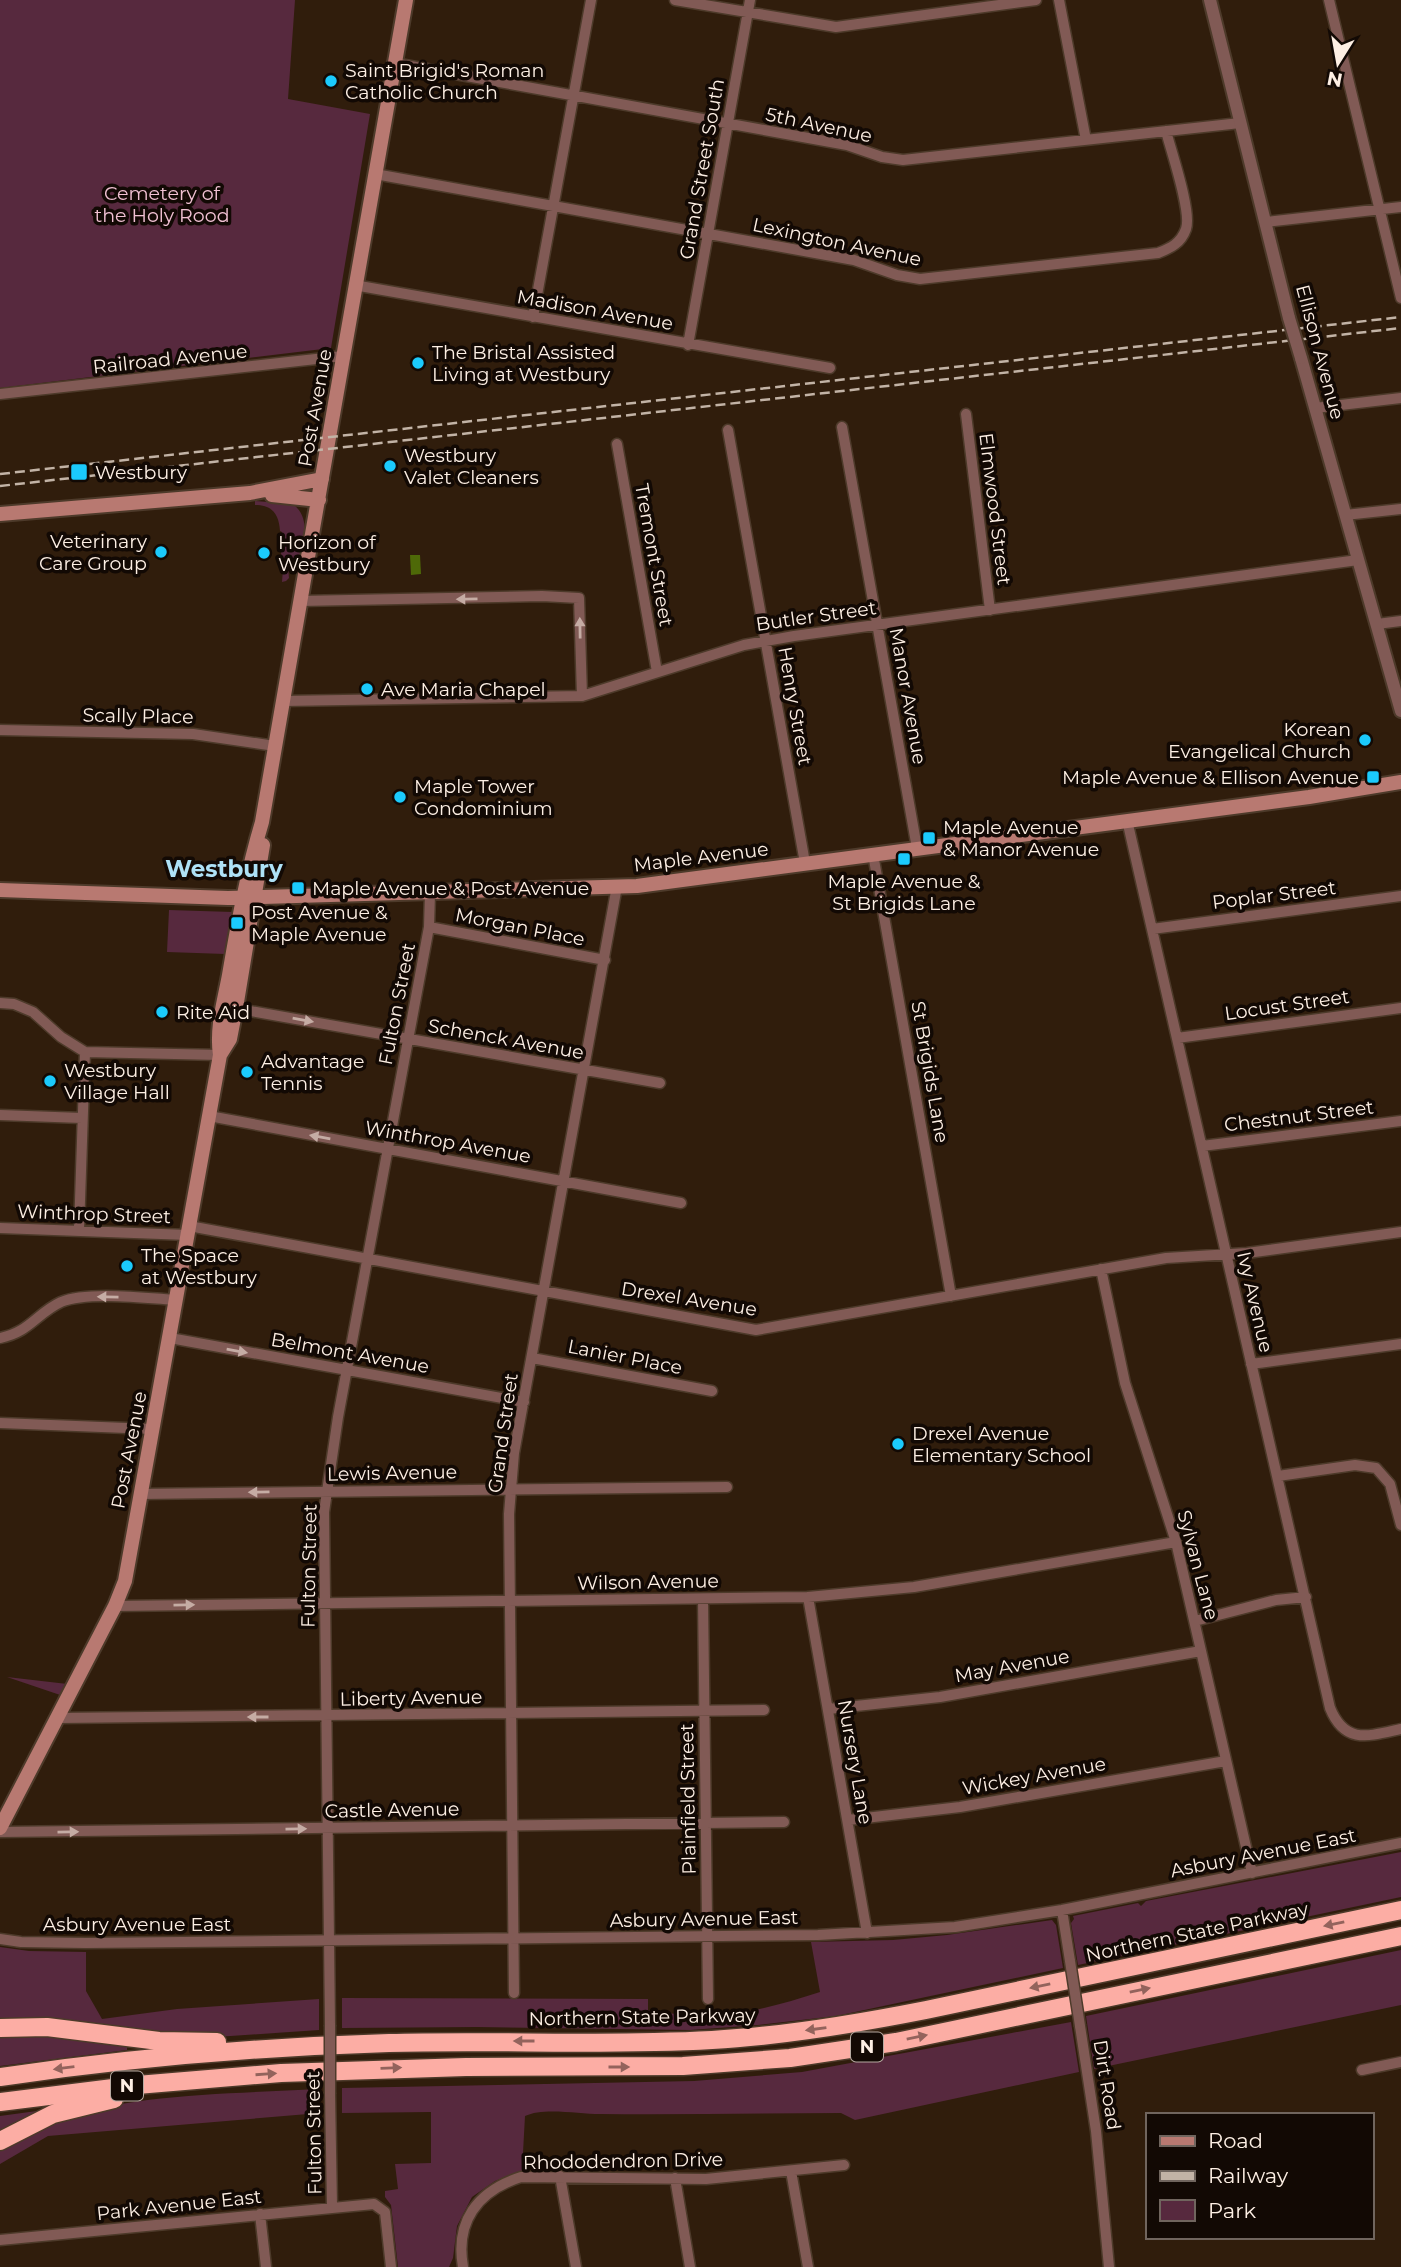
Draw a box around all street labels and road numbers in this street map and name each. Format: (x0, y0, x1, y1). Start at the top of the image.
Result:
street label: Grand Street South (675, 77, 729, 261)
street label: 5th Avenue (764, 103, 874, 147)
street label: Lexington Avenue (750, 213, 924, 271)
street label: Ellison Avenue (1291, 282, 1349, 422)
street label: Madison Avenue (515, 285, 675, 335)
street label: Railroad Avenue (92, 339, 248, 379)
street label: Post Avenue (293, 347, 337, 469)
street label: Elmwood Street (974, 431, 1016, 587)
street label: Tremont Street (630, 482, 678, 628)
street label: Butler Street (754, 596, 878, 636)
street label: Manor Avenue (885, 626, 931, 766)
street label: Henry Street (773, 645, 817, 767)
street label: Scally Place (82, 704, 194, 728)
street label: Maple Avenue (632, 837, 770, 877)
street label: Poplar Street (1211, 876, 1337, 914)
street label: Morgan Place (453, 903, 587, 951)
street label: Fulton Street (374, 941, 420, 1067)
street label: Locust Street (1223, 985, 1351, 1025)
street label: St Brigids Lane (906, 999, 954, 1145)
street label: Schenck Avenue (426, 1014, 586, 1064)
street label: Chestnut Street (1223, 1095, 1375, 1137)
street label: Winthrop Avenue (363, 1116, 533, 1168)
street label: Winthrop Street (17, 1200, 172, 1228)
street label: Ivy Avenue (1232, 1249, 1278, 1355)
street label: Drexel Avenue (619, 1277, 759, 1321)
street label: Belmont Avenue (269, 1328, 431, 1378)
street label: Lanier Place (566, 1335, 684, 1379)
street label: Grand Street (483, 1371, 523, 1494)
street label: Post Avenue (106, 1389, 152, 1511)
street label: Lewis Avenue (327, 1460, 457, 1486)
street label: Fulton Street (296, 1504, 322, 1628)
street label: Sylvan Lane (1172, 1508, 1224, 1622)
street label: Wilson Avenue (577, 1569, 719, 1595)
street label: May Avenue (953, 1645, 1071, 1687)
street label: Liberty Avenue (340, 1685, 482, 1711)
street label: Nursery Lane (833, 1698, 877, 1826)
street label: Plainfield Street (675, 1723, 701, 1875)
street label: Wickey Avenue (960, 1752, 1108, 1800)
street label: Castle Avenue (324, 1797, 460, 1823)
street label: Asbury Avenue East (1168, 1824, 1358, 1882)
street label: Northern State Parkway (1084, 1897, 1311, 1967)
street label: Asbury Avenue East (609, 1906, 799, 1932)
street label: Asbury Avenue East (43, 1913, 232, 1936)
street label: Northern State Parkway (528, 2004, 756, 2030)
road number: N (851, 2033, 883, 2062)
street label: Dirt Road (1089, 2038, 1125, 2132)
street label: Fulton Street (301, 2071, 327, 2195)
road number: N (111, 2072, 143, 2100)
street label: Rhododendron Drive (523, 2148, 723, 2174)
street label: Park Avenue East (95, 2185, 263, 2225)

